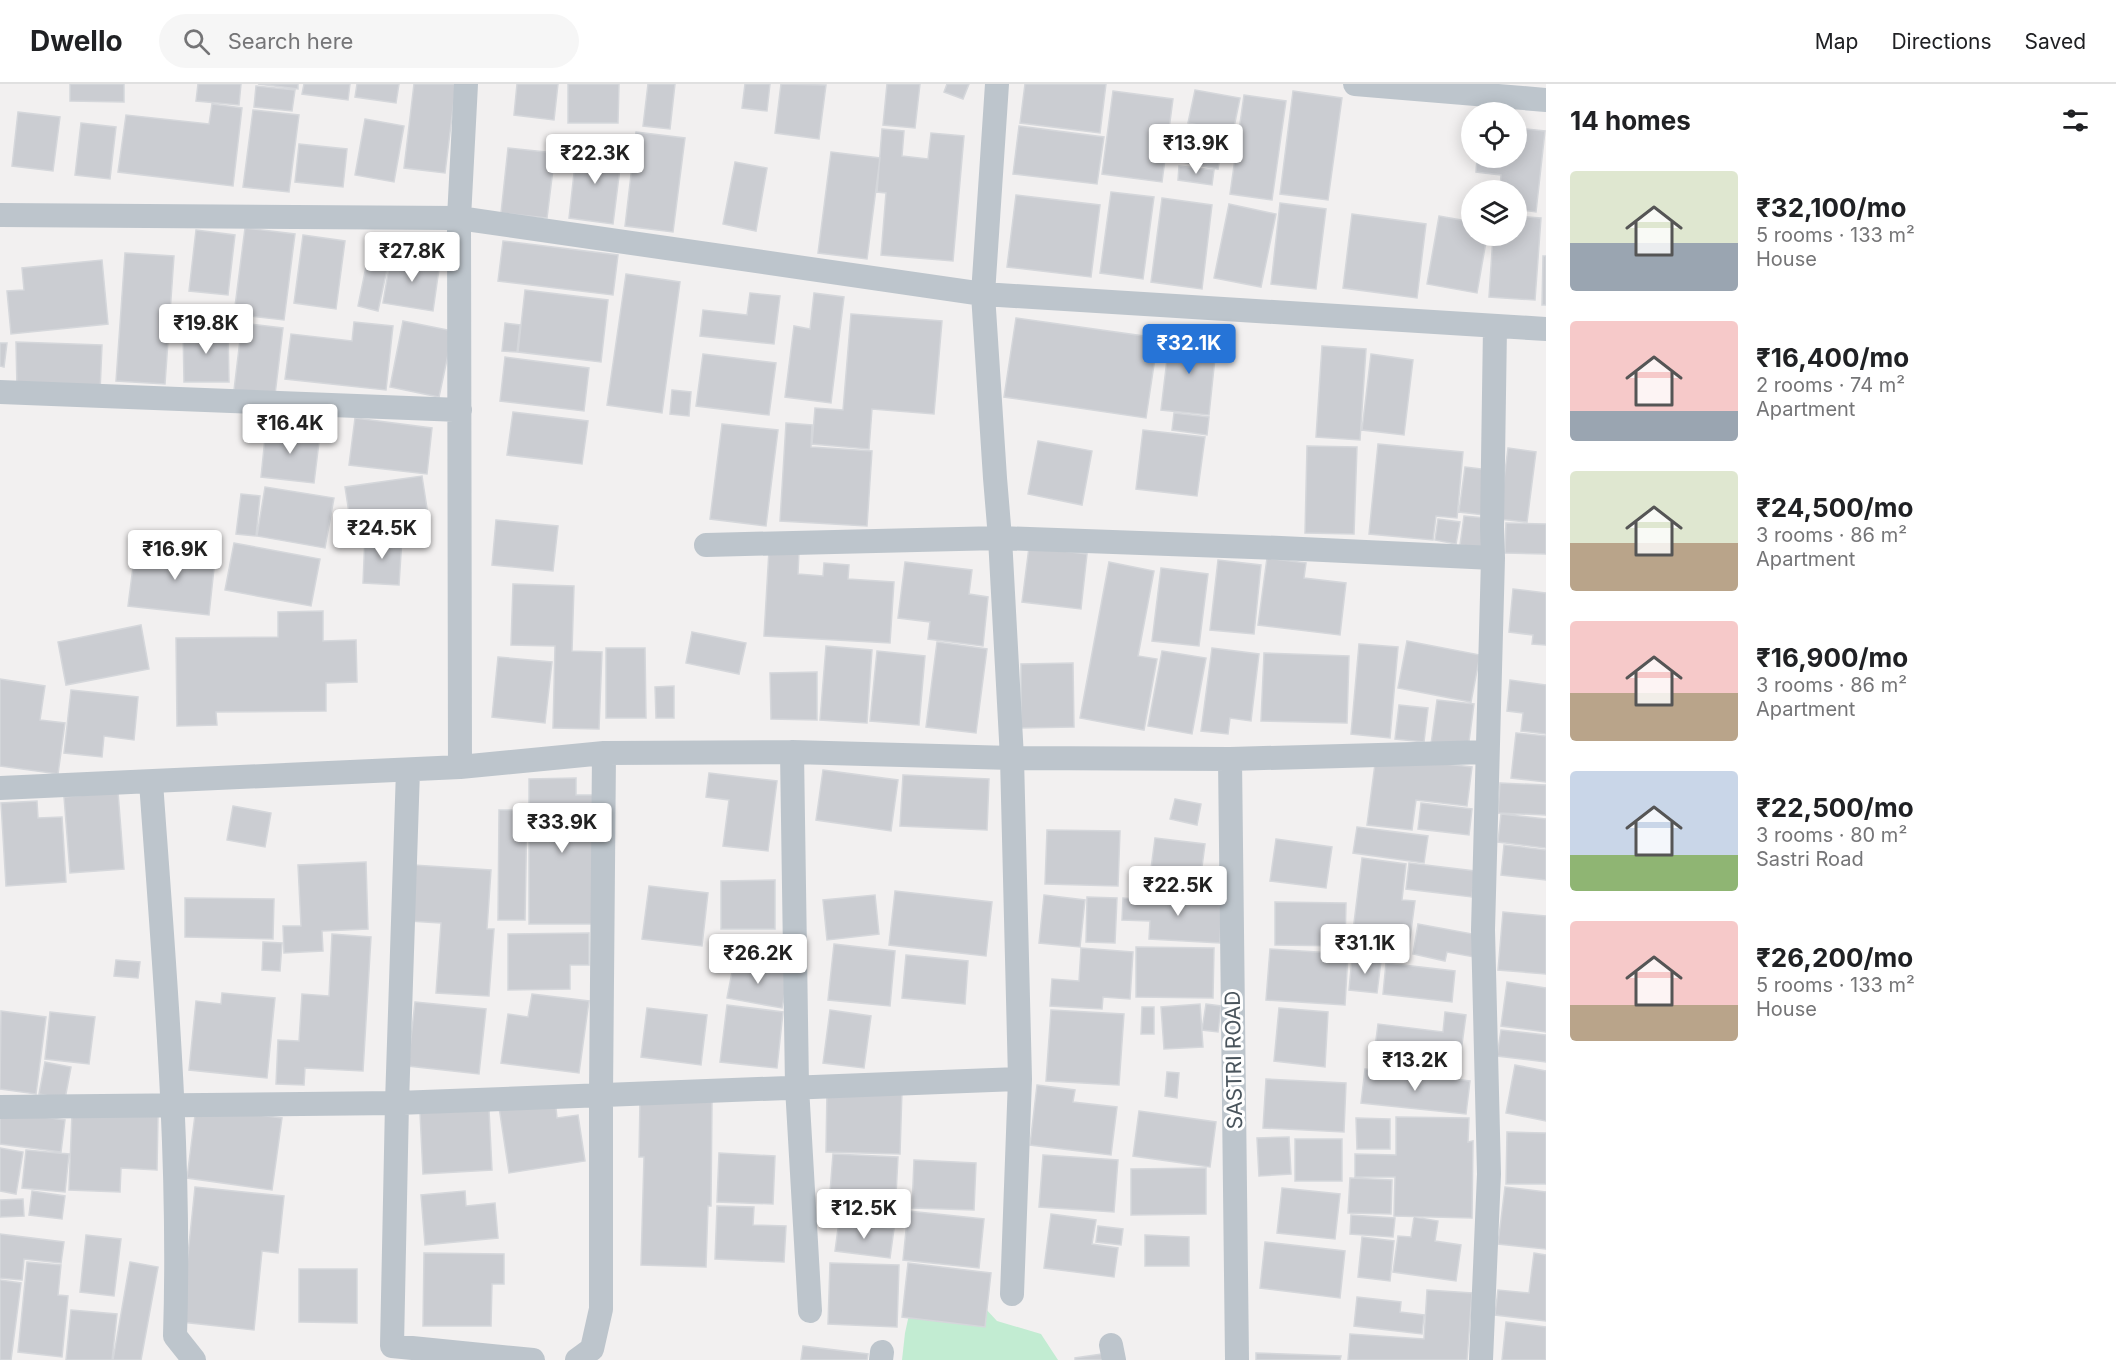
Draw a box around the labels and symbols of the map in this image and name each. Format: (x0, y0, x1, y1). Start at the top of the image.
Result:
pin: ₹13.9K (1147, 124, 1245, 175)
pin: ₹22.3K (546, 134, 644, 185)
pin: ₹27.8K (363, 232, 461, 283)
pin: ₹19.8K (157, 304, 255, 355)
pin: ₹32.1K (1140, 324, 1238, 375)
pin: ₹16.4K (241, 404, 339, 455)
pin: ₹24.5K (333, 509, 431, 560)
pin: ₹16.9K (126, 530, 224, 581)
pin: ₹33.9K (513, 803, 611, 854)
pin: ₹22.5K (1129, 866, 1227, 917)
pin: ₹31.1K (1316, 924, 1414, 975)
pin: ₹26.2K (709, 934, 807, 985)
street label: SASTRI ROAD (1220, 991, 1247, 1129)
pin: ₹13.2K (1366, 1041, 1464, 1092)
pin: ₹12.5K (815, 1189, 913, 1240)

